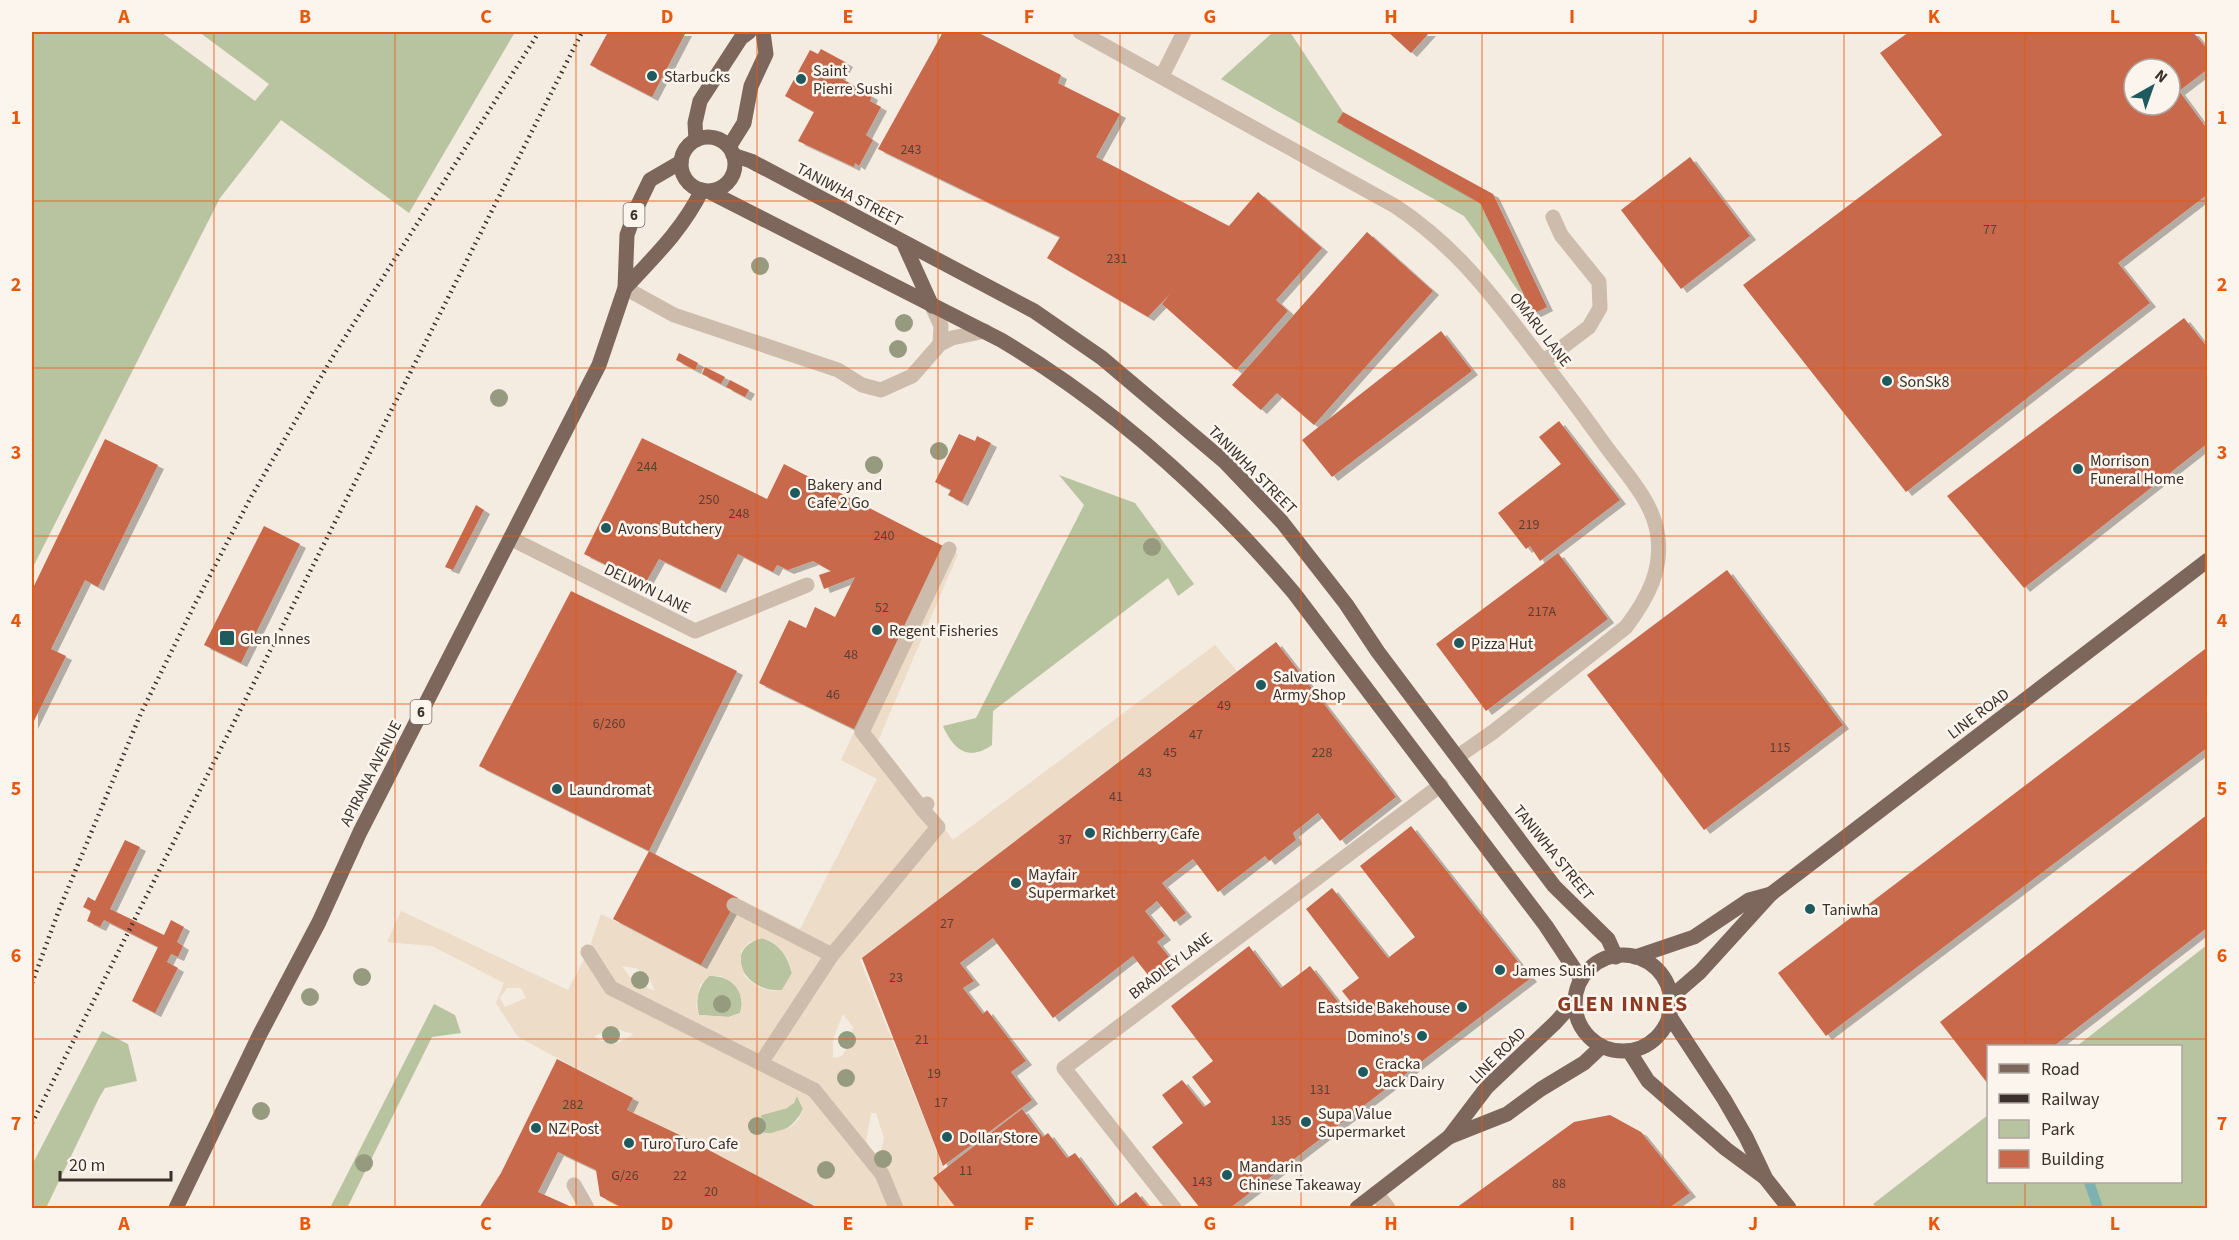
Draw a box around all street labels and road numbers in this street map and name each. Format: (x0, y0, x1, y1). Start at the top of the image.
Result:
street label: TANIWHA STREET (793, 158, 907, 232)
road number: 6 (624, 203, 644, 227)
street label: OMARU LANE (1504, 288, 1576, 371)
street label: TANIWHA STREET (1203, 420, 1302, 519)
street label: DELWYN LANE (600, 558, 695, 619)
street label: LINE ROAD (1943, 683, 2014, 744)
road number: 6 (410, 700, 432, 724)
street label: APIRANA AVENUE (335, 717, 407, 830)
street label: TANIWHA STREET (1508, 800, 1599, 906)
street label: BRADLEY LANE (1124, 927, 1217, 1004)
street label: LINE ROAD (1464, 1022, 1531, 1089)

